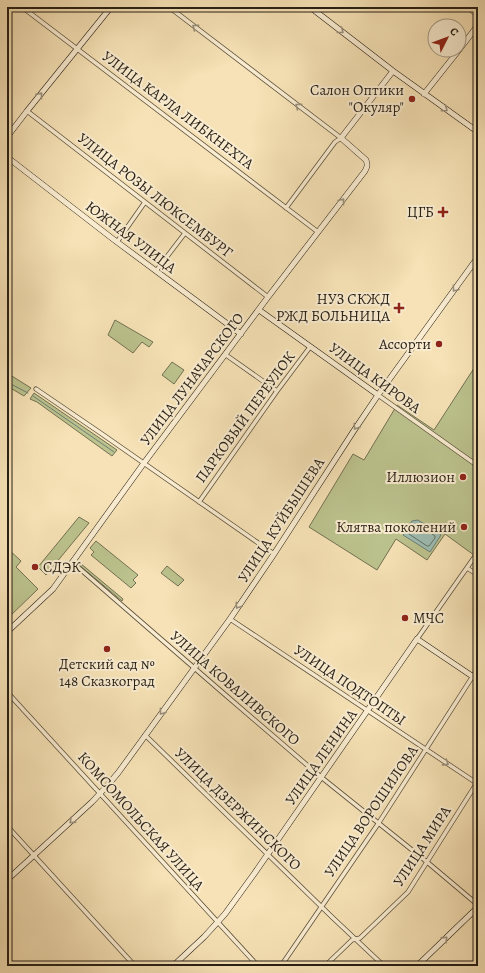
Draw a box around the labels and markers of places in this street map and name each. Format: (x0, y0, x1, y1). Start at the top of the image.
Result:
place label: Салон Оптики "Окуляр" (310, 80, 404, 117)
marker: Салон Оптики "Окуляр" (407, 94, 417, 104)
place label: ЦГБ (407, 202, 434, 222)
marker: ЦГБ (437, 206, 449, 218)
place label: НУЗ СКЖД РЖД БОЛЬНИЦА (276, 289, 390, 326)
marker: НУЗ СКЖД РЖД БОЛЬНИЦА (393, 302, 405, 314)
place label: Ассорти (378, 334, 431, 354)
marker: Ассорти (434, 339, 444, 349)
place label: Иллюзион (386, 467, 455, 487)
marker: Иллюзион (458, 472, 468, 482)
place label: Клятва поколений (336, 517, 456, 537)
marker: Клятва поколений (459, 522, 469, 532)
place label: СДЭК (43, 557, 81, 577)
marker: СДЭК (30, 562, 40, 572)
place label: МЧС (413, 608, 444, 628)
marker: МЧС (400, 613, 410, 623)
marker: Детский сад № 148 Сказкоград (102, 644, 112, 654)
place label: Детский сад № 148 Сказкоград (59, 654, 155, 691)

